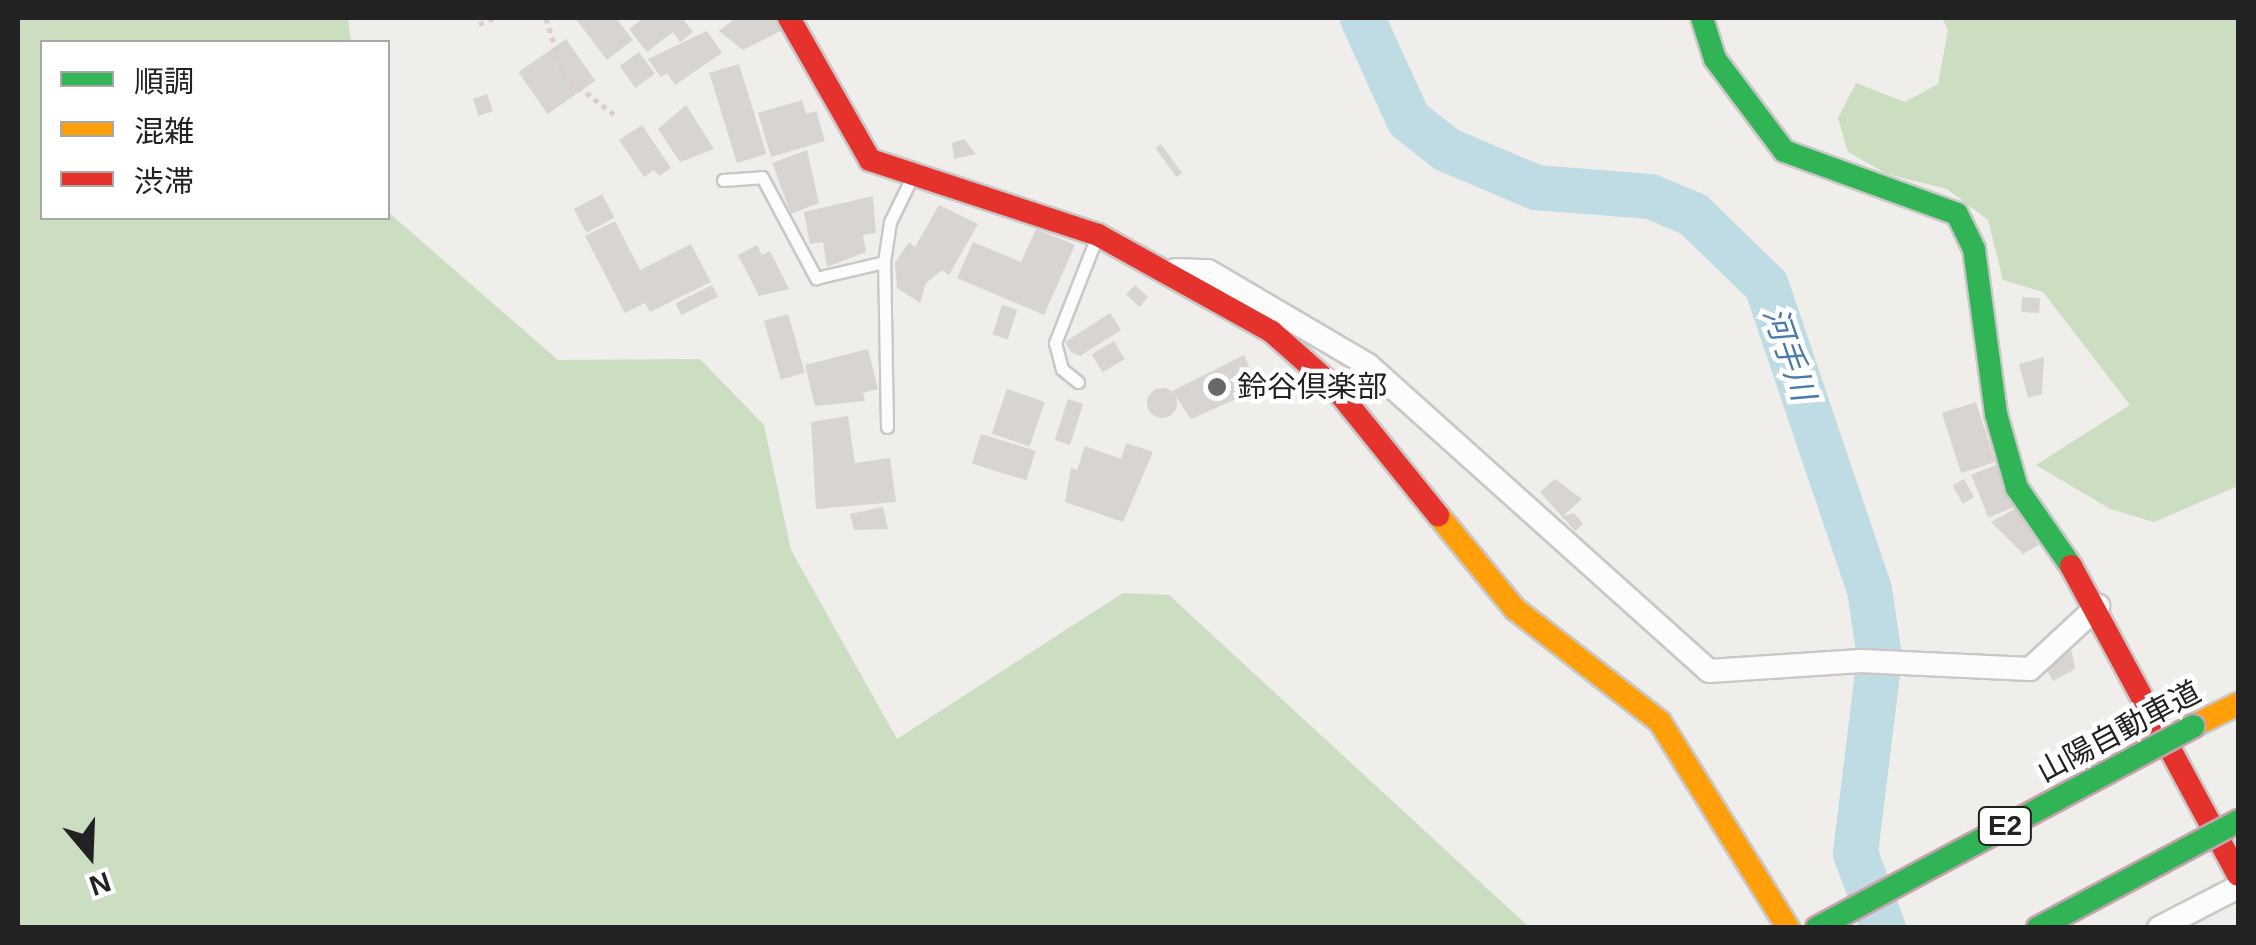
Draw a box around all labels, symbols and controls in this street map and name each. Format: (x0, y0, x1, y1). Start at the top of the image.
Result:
legend (40, 40, 390, 220)
text: 順調 (134, 65, 194, 98)
text: 混雑 (134, 115, 194, 148)
text: 渋滞 (134, 165, 194, 198)
water label: 河手川 (1755, 302, 1823, 406)
place label: 鈴谷倶楽部 (1237, 369, 1387, 405)
marker: 鈴谷倶楽部 (1206, 376, 1228, 398)
street label: 山陽自動車道 (2031, 674, 2207, 790)
road number: E2 (1978, 803, 2032, 849)
north arrow (40, 805, 140, 905)
text: N (85, 866, 115, 902)

